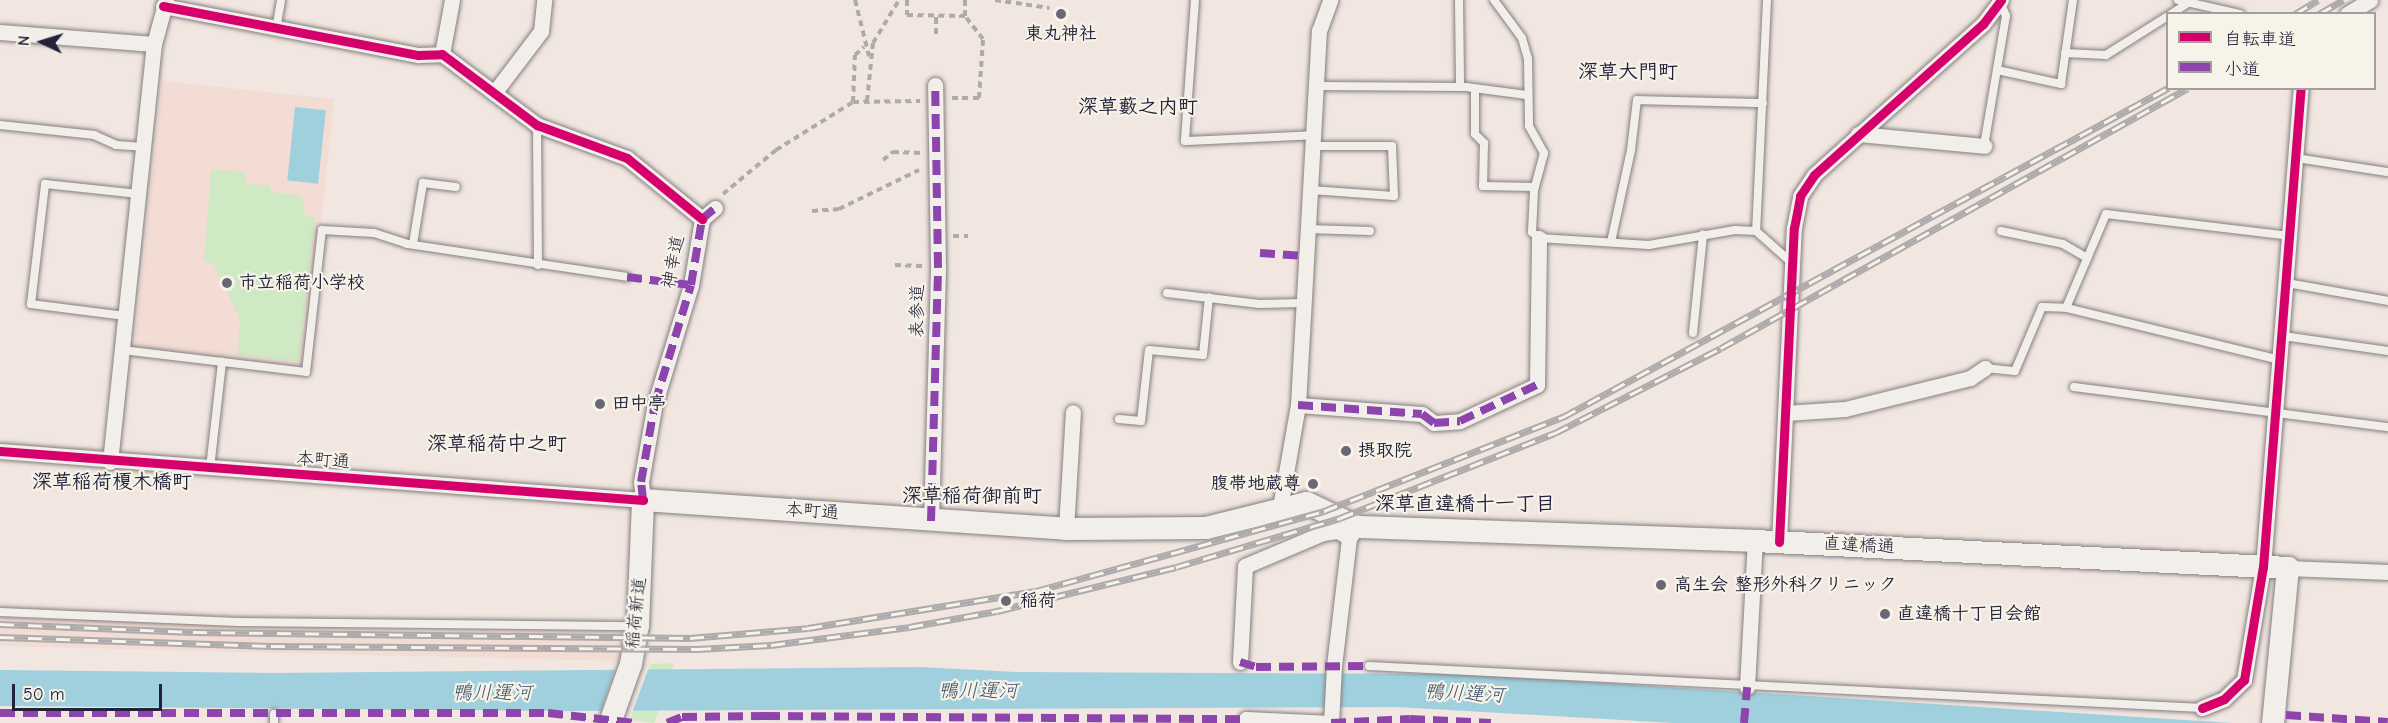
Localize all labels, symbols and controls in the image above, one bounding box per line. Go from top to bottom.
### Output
marker: 東丸神社 [1054,7,1068,21]
north arrow [12,12,72,72]
legend [2166,12,2376,90]
place label: 東丸神社 [1025,23,1097,45]
text: 自転車道 [2224,29,2296,50]
text: N [15,35,33,47]
district label: 深草大門町 [1578,59,1678,83]
text: 小道 [2224,59,2260,80]
district label: 深草藪之内町 [1078,94,1198,118]
street label: 神幸道 [658,233,690,291]
place label: 市立稲荷小学校 [239,272,365,294]
marker: 市立稲荷小学校 [220,276,234,290]
street label: 表参道 [907,284,929,338]
place label: 田中亭 [612,393,666,415]
marker: 田中亭 [593,397,607,411]
district label: 深草稲荷中之町 [427,431,567,455]
place label: 摂取院 [1358,440,1412,462]
marker: 摂取院 [1339,444,1353,458]
street label: 本町通 [295,448,351,474]
district label: 深草稲荷榎木橋町 [32,469,192,493]
place label: 腹帯地蔵尊 [1211,473,1301,495]
marker: 腹帯地蔵尊 [1306,477,1320,491]
district label: 深草稲荷御前町 [902,483,1042,507]
district label: 深草直違橋十一丁目 [1375,491,1555,515]
street label: 本町通 [784,499,840,525]
street label: 直違橋通 [1822,533,1896,559]
place label: 高生会 整形外科クリニック [1674,574,1896,596]
street label: 稲荷新道 [622,576,652,650]
marker: 高生会 整形外科クリニック [1652,576,1670,594]
place label: 稲荷 [1020,590,1056,612]
marker: 稲荷 [997,592,1015,610]
place label: 直違橋十丁目会館 [1897,603,2041,625]
marker: 直違橋十丁目会館 [1878,607,1892,621]
scale bar [15,672,165,710]
water label: 鴨川運河 [938,678,1018,702]
water label: 鴨川運河 [1423,679,1505,707]
water label: 鴨川運河 [452,680,532,704]
text: 50 m [23,684,65,705]

